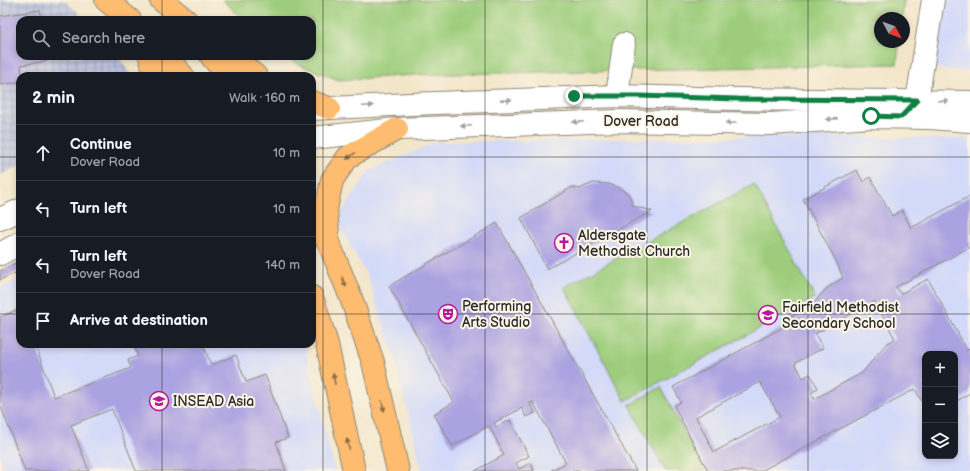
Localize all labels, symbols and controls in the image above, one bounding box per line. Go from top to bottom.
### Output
north arrow [874,12,910,48]
search box [16,16,316,60]
icon: search [30,27,52,49]
text: Search here [62,29,145,48]
route end [565,87,583,105]
text: 2 min [32,88,75,108]
text: Walk · 160 m [229,90,300,106]
one-way arrow [500,96,512,103]
one-way arrow [937,98,950,104]
one-way arrow [362,102,374,109]
route start [862,107,880,125]
street label: Dover Road [603,113,679,130]
one-way arrow [826,116,838,123]
one-way arrow [571,119,584,125]
one-way arrow [725,119,737,126]
one-way arrow [460,123,472,130]
text: Continue [70,135,132,154]
icon: ahead [32,142,54,164]
text: 10 m [273,145,300,161]
one-way arrow [346,152,357,160]
text: Dover Road [70,154,140,170]
icon: left [32,198,54,220]
text: Turn left [70,199,127,218]
text: 10 m [273,201,300,217]
place label: Aldersgate Methodist Church [578,227,690,260]
church icon: Aldersgate Methodist Church [553,232,575,254]
text: Turn left [70,247,127,266]
icon: left [32,254,54,276]
text: 140 m [265,257,300,273]
text: Dover Road [70,266,140,282]
one-way arrow [342,276,348,288]
place label: Performing Arts Studio [462,298,531,331]
place label: Fairfield Methodist Secondary School [782,299,900,332]
theatre icon: Performing Arts Studio [437,303,459,325]
school or university icon: Fairfield Methodist Secondary School [757,304,779,326]
icon: arrive [32,310,54,332]
text: Arrive at destination [70,311,208,330]
map controls [922,351,958,459]
button: + [922,351,958,387]
one-way arrow [331,372,337,385]
button: − [922,387,958,423]
school or university icon: INSEAD Asia [148,390,170,412]
place label: INSEAD Asia [173,393,254,410]
one-way arrow [380,399,386,412]
button: layers [922,423,958,459]
one-way arrow [344,438,350,450]

